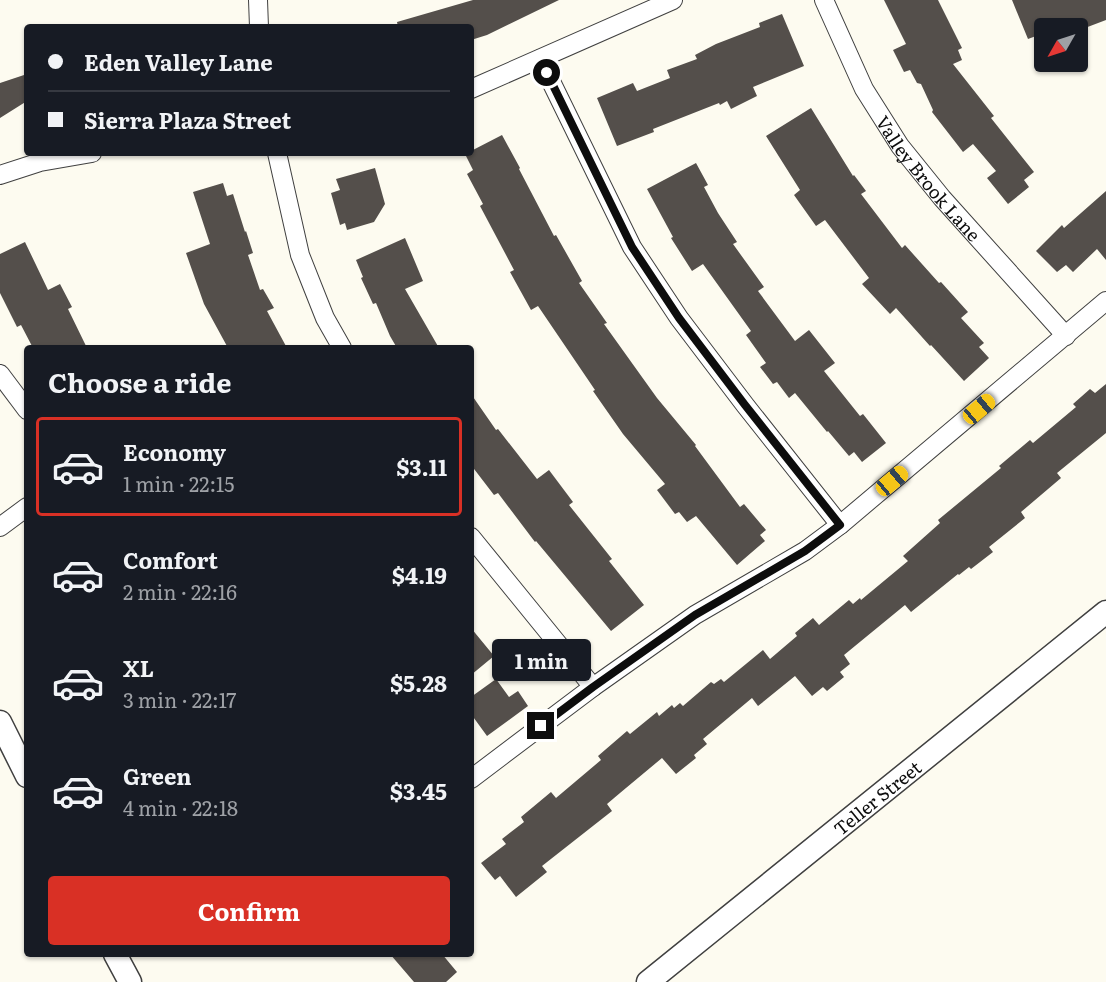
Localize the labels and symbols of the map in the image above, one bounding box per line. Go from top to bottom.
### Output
north arrow [1034,18,1088,72]
route start [533,59,560,86]
street label: Valley Brook Lane [870,110,988,247]
car [959,391,999,427]
car [872,463,912,499]
callout: 1 min [492,639,590,681]
route end [527,712,554,739]
street label: Teller Street [827,753,927,841]

